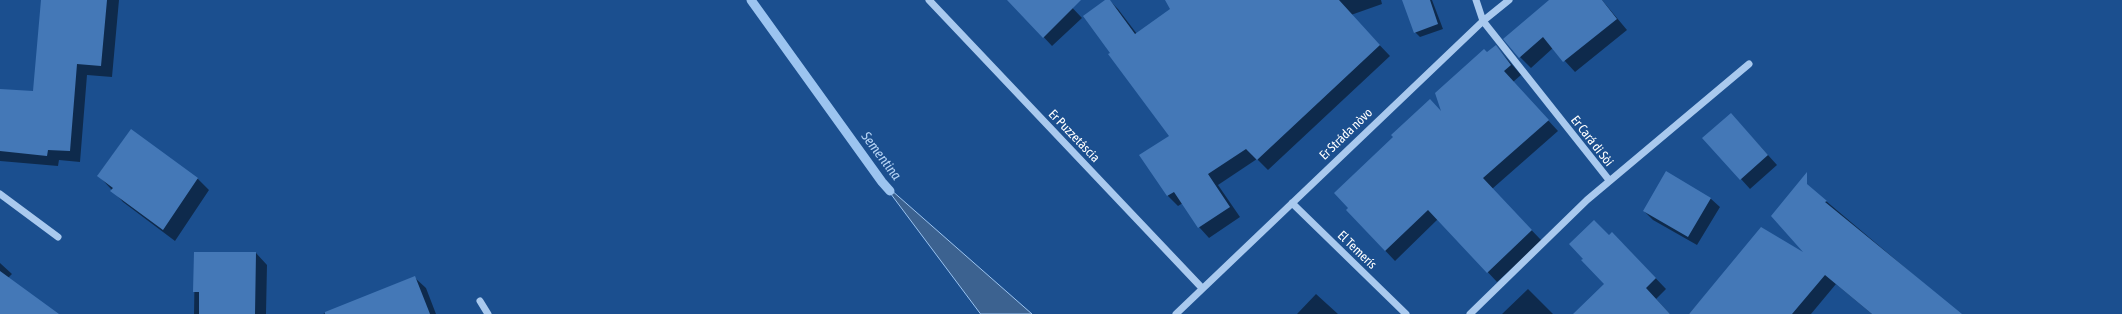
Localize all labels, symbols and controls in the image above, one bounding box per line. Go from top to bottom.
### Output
street label: Er Stráda nòvo [1316,105,1376,163]
street label: Er Puzzetáscia [1045,106,1103,166]
street label: Er Cará di Sòi [1567,113,1617,169]
water label: Sementina [857,129,905,183]
street label: El Temerís [1334,228,1380,272]

